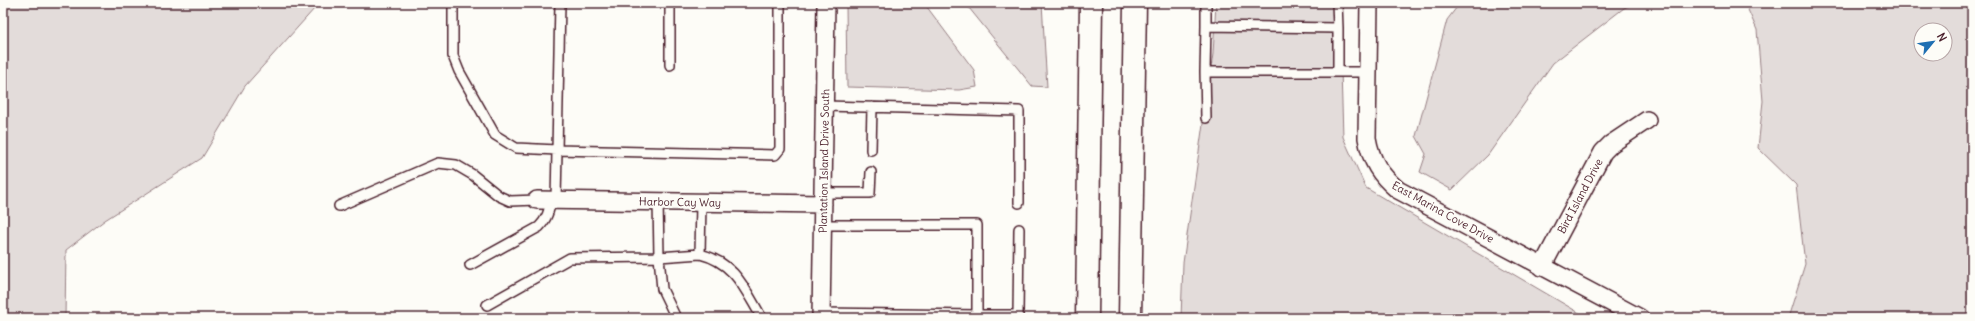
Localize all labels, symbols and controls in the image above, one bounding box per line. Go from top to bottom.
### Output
north arrow [1913,22,1953,62]
text: N [1934,30,1950,44]
street label: Plantation Island Drive South [816,89,832,233]
street label: Bird Island Drive [1554,156,1606,236]
street label: East Marina Cove Drive [1390,178,1497,246]
street label: Harbor Cay Way [639,194,721,210]

